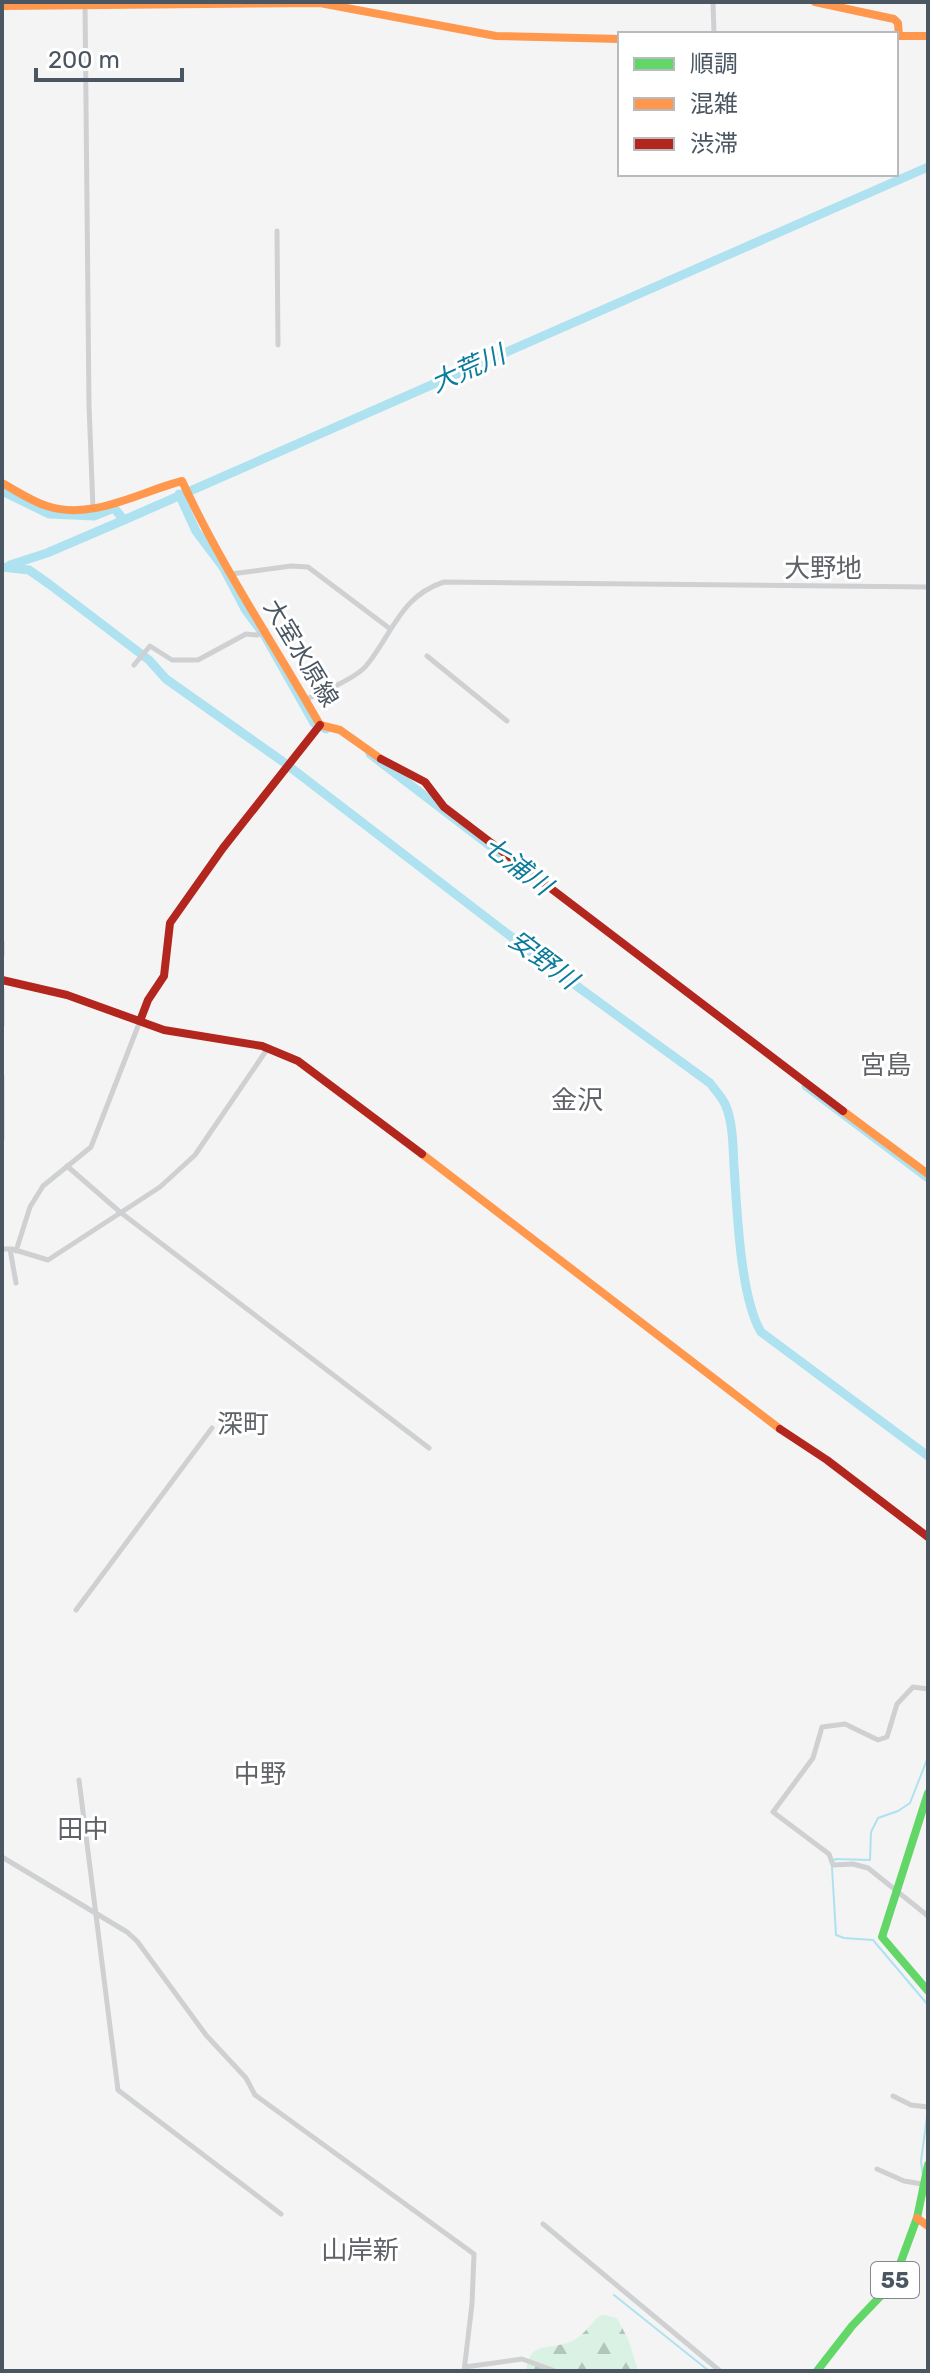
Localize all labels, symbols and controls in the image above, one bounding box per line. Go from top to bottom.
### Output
scale bar [36,32,182,82]
legend [618,32,898,176]
text: 200 m [48,46,120,74]
text: 順調 [690,50,738,78]
text: 混雑 [690,90,738,118]
text: 渋滞 [690,130,738,158]
water label: 大荒川 [426,338,513,399]
district label: 大野地 [784,553,862,584]
street label: 大室水原線 [258,594,344,712]
water label: 七浦川 [477,830,560,904]
water label: 安野川 [503,924,586,998]
district label: 宮島 [860,1050,912,1081]
district label: 金沢 [551,1085,603,1116]
district label: 深町 [217,1409,269,1440]
district label: 中野 [234,1759,286,1790]
district label: 田中 [57,1814,109,1845]
district label: 山岸新 [321,2235,399,2266]
road number: 55 [871,2262,919,2298]

